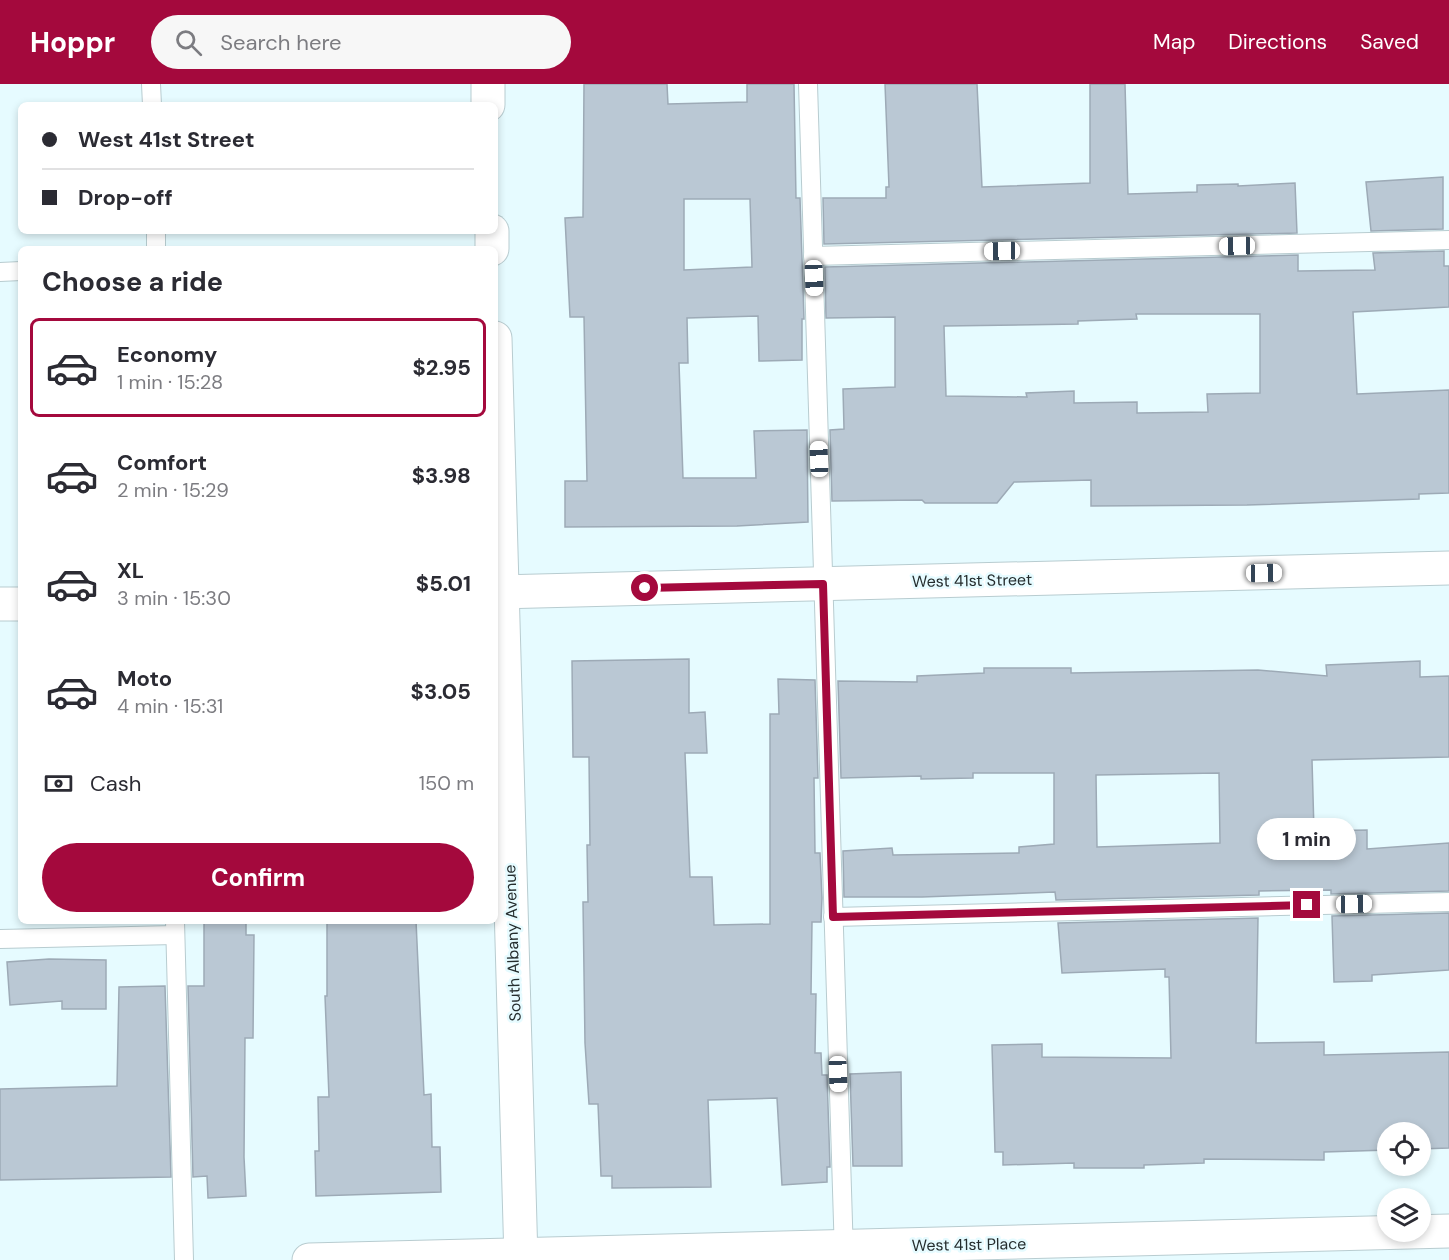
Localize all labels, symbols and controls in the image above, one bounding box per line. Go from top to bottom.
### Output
search box [151,15,571,69]
text: Hoppr [30,24,115,61]
icon: search [172,26,205,59]
text: Search here [220,28,342,57]
text: Map [1153,28,1195,56]
text: Directions [1228,28,1327,56]
text: Saved [1360,28,1419,56]
text: West 41st Street [78,125,254,154]
text: Drop-off [78,183,173,212]
car [1219,237,1255,255]
car [984,242,1020,260]
car [804,260,824,296]
text: Choose a ride [42,264,223,299]
text: Economy [117,340,217,369]
icon: car [45,341,99,395]
text: $2.95 [412,353,471,382]
text: 1 min · 15:28 [117,369,223,395]
car [809,441,829,477]
text: Comfort [117,448,207,477]
icon: car [45,449,99,503]
text: $3.98 [412,461,471,490]
text: 2 min · 15:29 [117,477,229,503]
text: XL [117,556,144,585]
icon: car [45,557,99,611]
car [1246,564,1282,582]
text: $5.01 [416,569,471,598]
street label: West 41st Street [912,569,1032,592]
route start [631,574,658,601]
text: 3 min · 15:30 [117,585,231,611]
text: Moto [117,664,172,693]
icon: car [45,665,99,719]
text: $3.05 [411,677,471,706]
text: 4 min · 15:31 [117,693,223,719]
icon: cash [42,767,75,800]
text: Cash [90,769,141,798]
text: 150 m [419,770,474,796]
callout: 1 min [1258,818,1356,860]
text: 1 min [1282,826,1331,852]
button: Confirm [42,843,474,912]
street label: South Albany Avenue [499,864,526,1022]
route end [1293,891,1320,918]
car [1336,895,1372,913]
car [828,1056,848,1092]
map controls [1377,1122,1431,1242]
button: locate [1377,1122,1431,1176]
button: layers [1377,1188,1431,1242]
street label: West 41st Place [911,1233,1027,1256]

